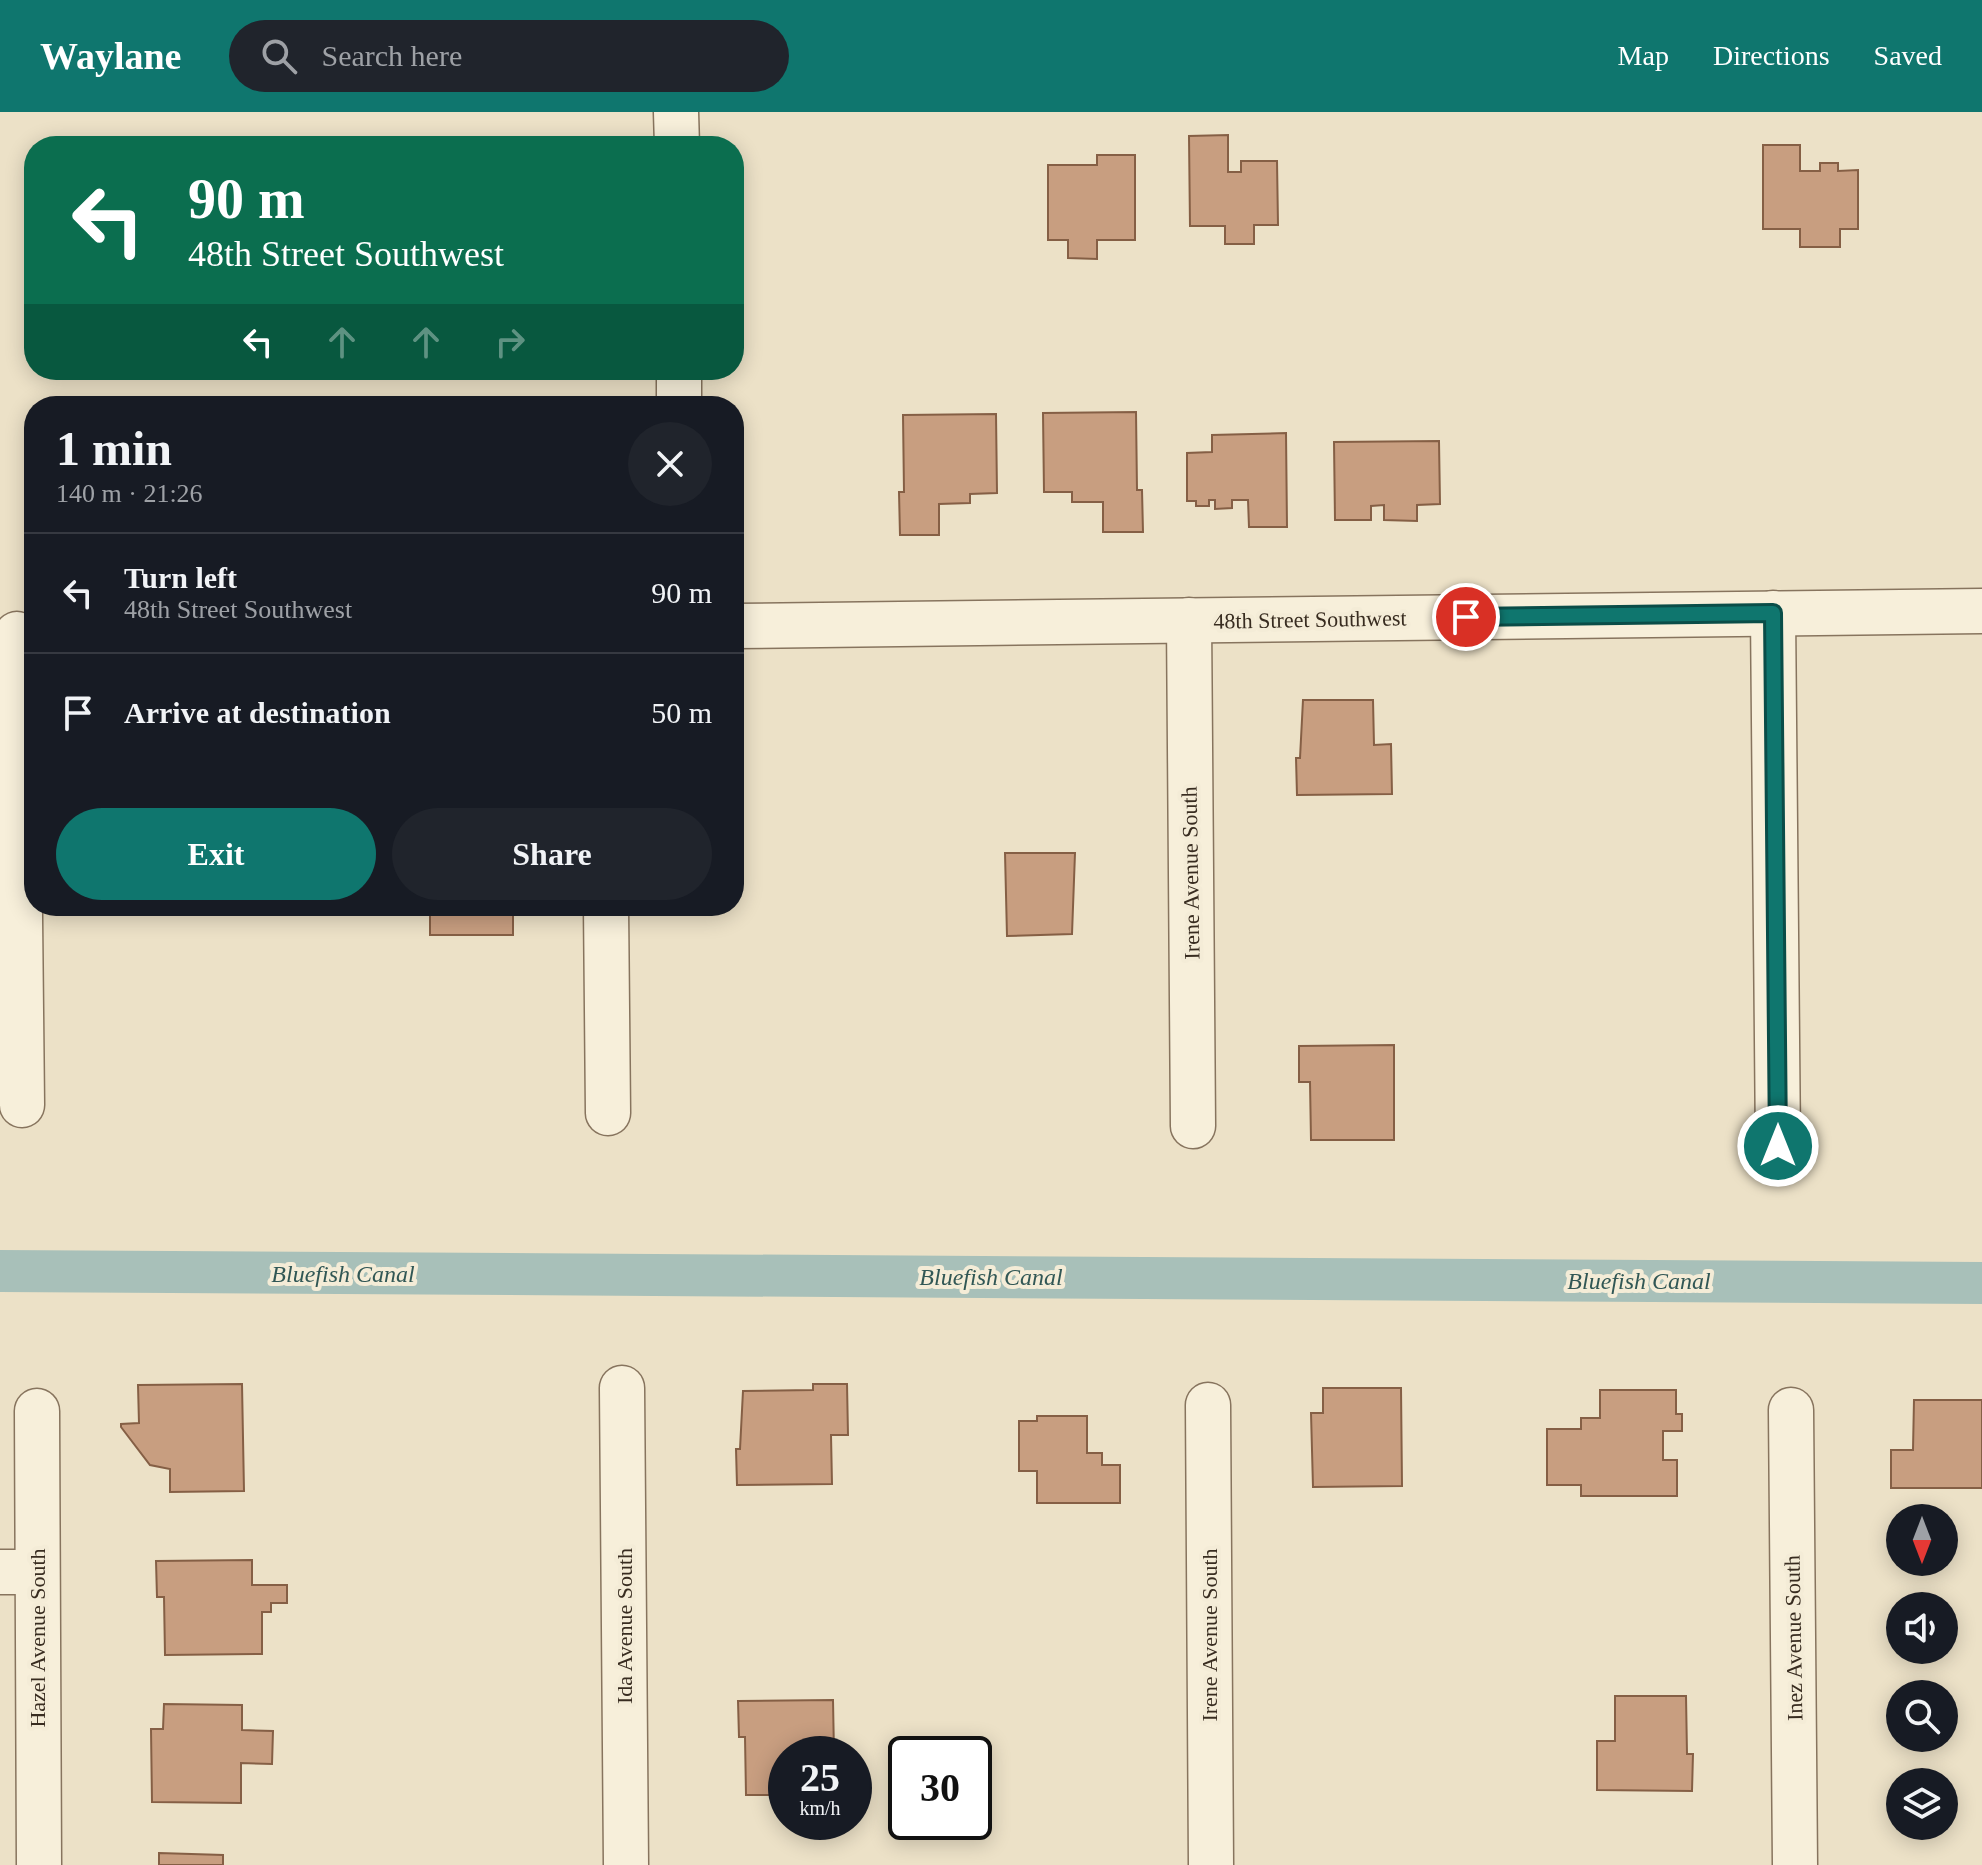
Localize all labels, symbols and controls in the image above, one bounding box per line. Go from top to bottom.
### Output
search box [229,20,789,92]
icon: search [257,34,301,78]
text: Waylane [40,35,181,77]
text: Search here [321,39,462,72]
text: Map [1618,40,1669,71]
text: Directions [1713,40,1830,71]
text: Saved [1874,40,1942,71]
icon: left [56,168,160,272]
text: 90 m [188,168,305,230]
text: 48th Street Southwest [188,234,504,274]
icon: left [236,320,280,364]
icon: ahead [320,320,364,364]
icon: ahead [404,320,448,364]
icon: right [488,320,532,364]
text: 1 min [56,422,172,475]
button: close [628,422,712,506]
text: 140 m · 21:26 [56,479,203,508]
text: Turn left [124,561,237,594]
icon: left [56,571,100,615]
text: 90 m [651,576,712,609]
pin [1432,583,1500,651]
text: 48th Street Southwest [124,595,352,624]
icon: arrive [1444,595,1488,639]
street label: 48th Street Southwest [1213,605,1407,634]
icon: arrive [56,691,100,735]
text: Arrive at destination [124,696,391,729]
text: 50 m [651,696,712,729]
street label: Irene Avenue South [1176,786,1205,960]
button: Exit [56,808,376,900]
button: Share [392,808,712,900]
position arrow [1736,1104,1820,1188]
water label: Bluefish Canal [271,1261,415,1287]
water label: Bluefish Canal [919,1264,1063,1290]
water label: Bluefish Canal [1567,1268,1711,1294]
north arrow [1886,1504,1958,1576]
map controls [1886,1504,1958,1840]
street label: Hazel Avenue South [25,1548,50,1728]
street label: Ida Avenue South [612,1548,637,1704]
street label: Irene Avenue South [1197,1548,1222,1722]
street label: Inez Avenue South [1780,1555,1807,1721]
button: sound [1886,1592,1958,1664]
button: search [1886,1680,1958,1752]
speed limit sign: 30 [888,1736,992,1840]
text: 25 [800,1755,840,1800]
button: layers [1886,1768,1958,1840]
text: km/h [799,1797,841,1819]

